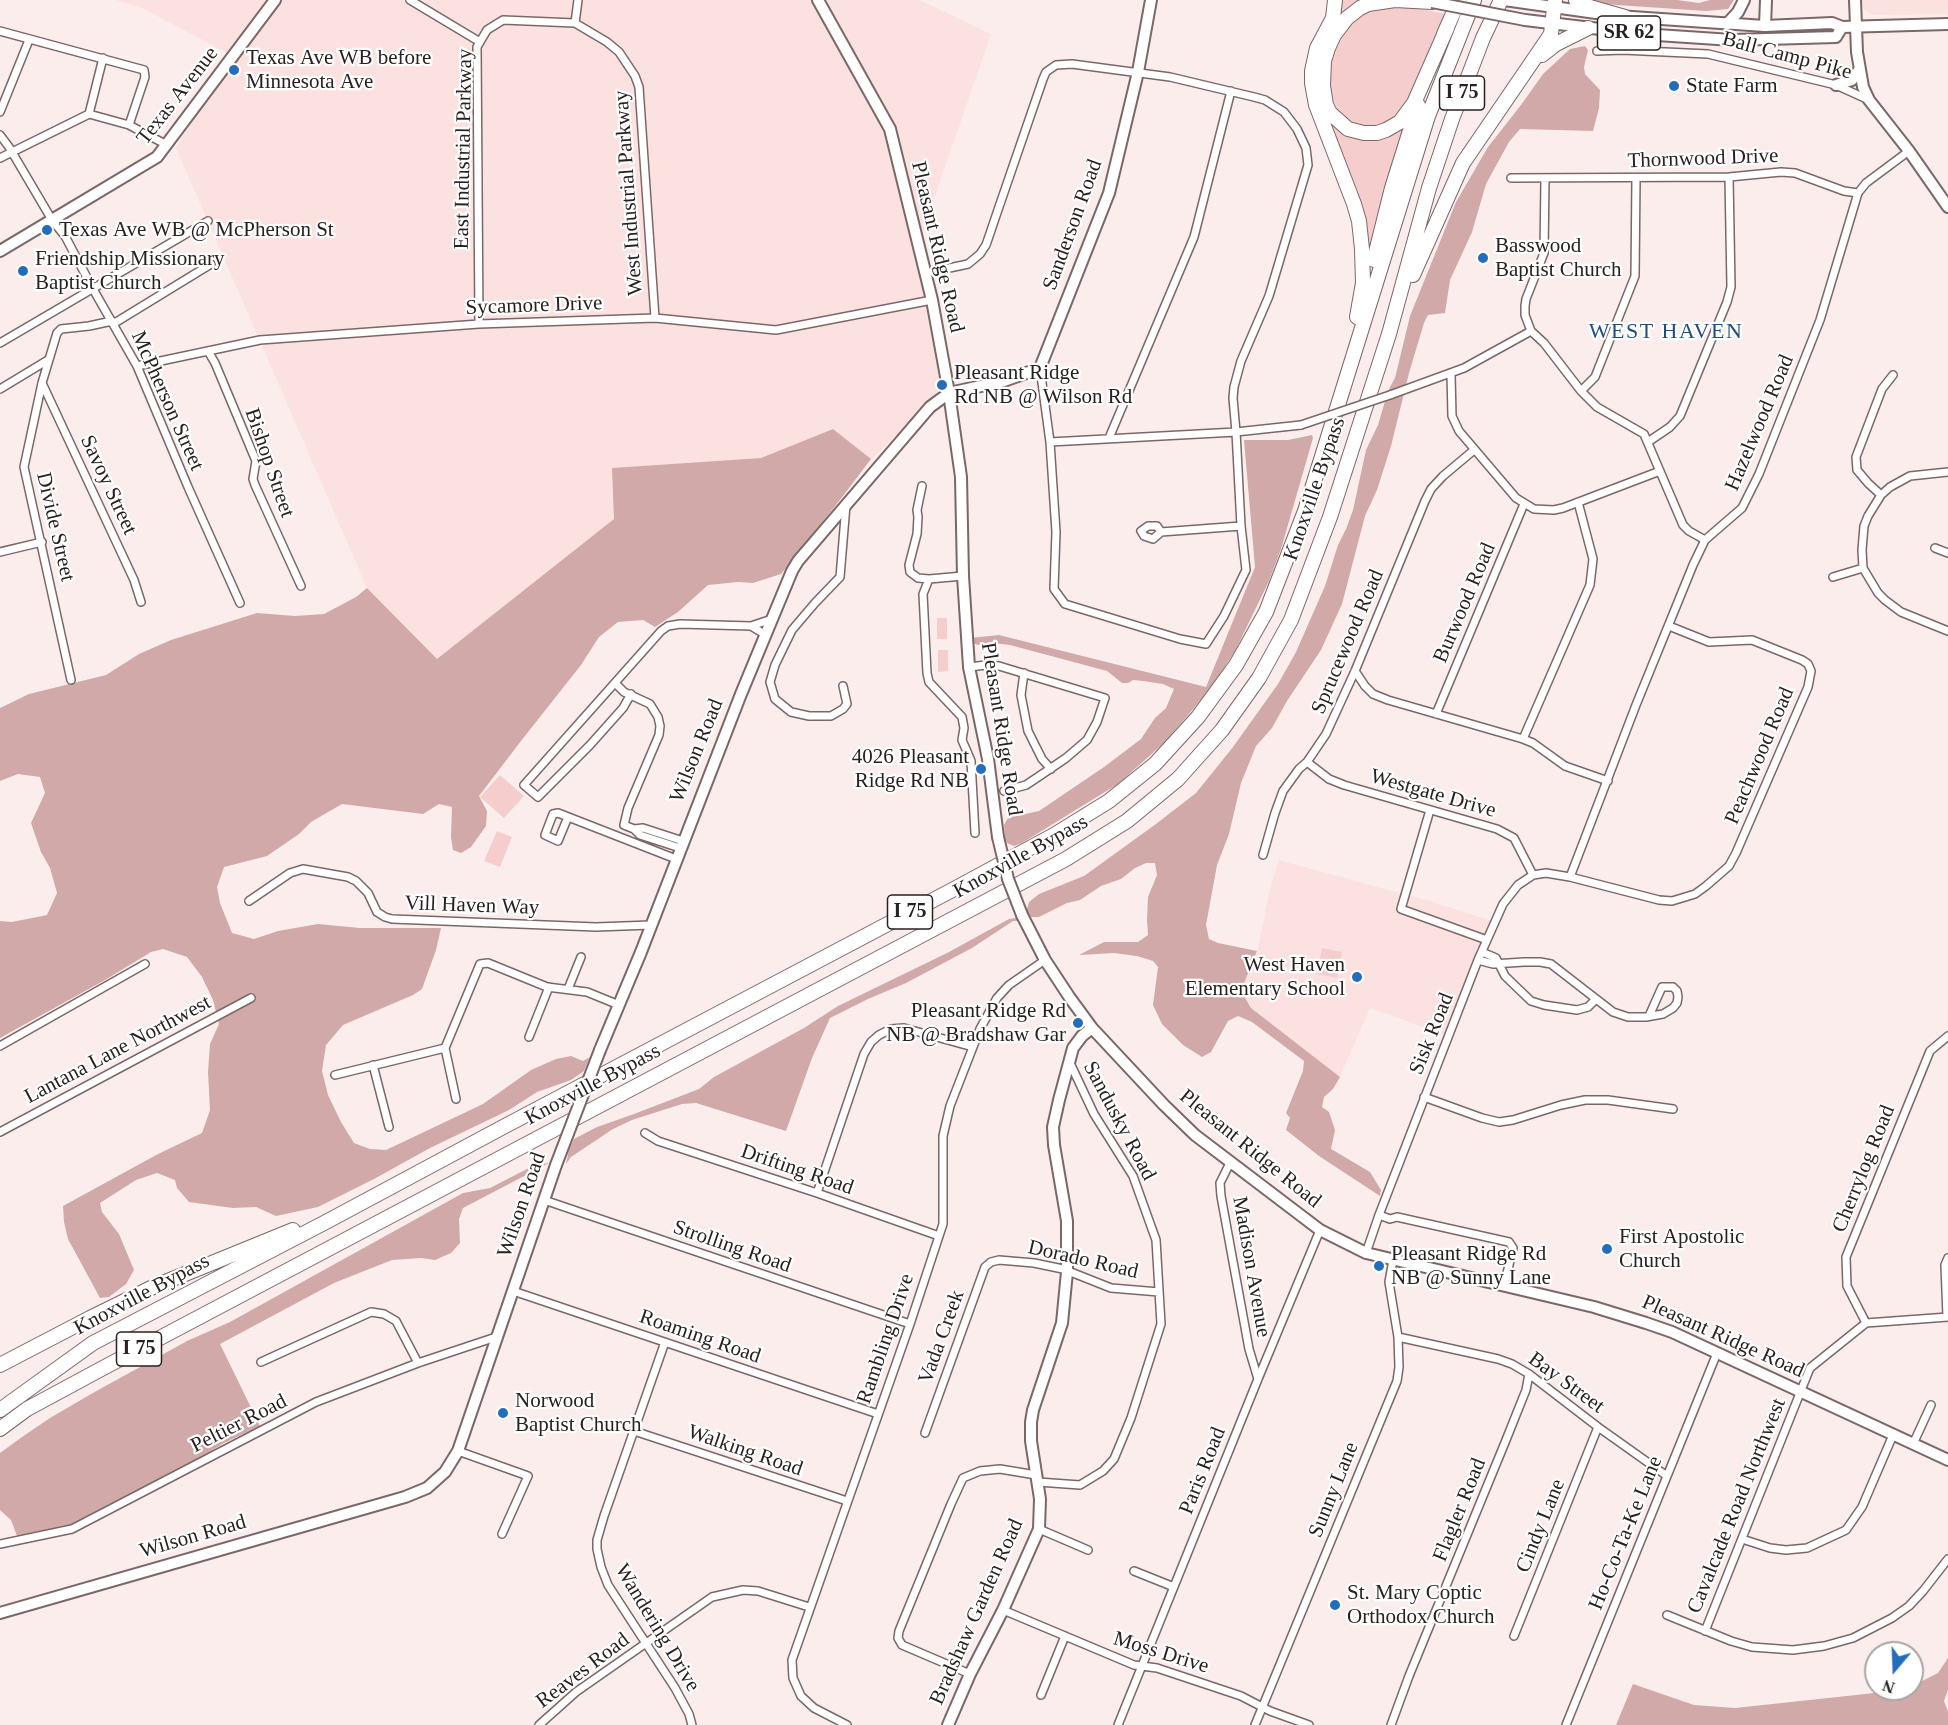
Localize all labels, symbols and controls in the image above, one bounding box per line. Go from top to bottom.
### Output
road number: SR 62 [1598,16,1660,50]
street label: Ball Camp Pike [1720,27,1854,85]
street label: Texas Avenue [132,42,224,150]
place label: Texas Ave WB before Minnesota Ave [246,45,431,95]
street label: East Industrial Parkway [450,48,478,250]
marker: Texas Ave WB before Minnesota Ave [227,63,241,77]
place label: State Farm [1686,73,1778,99]
road number: I 75 [1440,76,1484,110]
marker: State Farm [1667,79,1681,93]
street label: West Industrial Parkway [609,89,649,297]
street label: Thornwood Drive [1627,144,1779,174]
street label: Sanderson Road [1038,156,1108,294]
street label: Pleasant Ridge Road [905,159,969,335]
place label: Texas Ave WB @ McPherson St [59,217,334,243]
marker: Texas Ave WB @ McPherson St [40,223,54,237]
place label: Basswood Baptist Church [1495,233,1622,283]
place label: Friendship Missionary Baptist Church [35,246,225,296]
marker: Basswood Baptist Church [1476,251,1490,265]
marker: Friendship Missionary Baptist Church [16,264,30,278]
street label: Sycamore Drive [465,291,603,321]
district label: WEST HAVEN [1589,319,1743,345]
street label: McPherson Street [125,327,209,475]
street label: Hazelwood Road [1720,351,1800,495]
place label: Pleasant Ridge Rd NB @ Wilson Rd [954,360,1132,410]
marker: Pleasant Ridge Rd NB @ Wilson Rd [935,378,949,392]
street label: Bishop Street [239,405,299,521]
street label: Knoxville Bypass [1279,414,1351,564]
street label: Savoy Street [74,431,142,539]
street label: Divide Street [30,470,80,584]
street label: Burwood Road [1428,539,1502,667]
street label: Sprucewood Road [1306,566,1390,718]
street label: Pleasant Ridge Road [975,641,1027,817]
street label: Peachwood Road [1720,684,1800,828]
street label: Wilson Road [665,696,729,806]
place label: 4026 Pleasant Ridge Rd NB [852,744,969,794]
marker: 4026 Pleasant Ridge Rd NB [974,762,988,776]
street label: Westgate Drive [1367,764,1499,824]
street label: Knoxville Bypass [949,810,1093,904]
street label: Vill Haven Way [404,891,540,921]
road number: I 75 [888,895,932,929]
place label: West Haven Elementary School [1185,952,1345,1002]
marker: West Haven Elementary School [1350,970,1364,984]
street label: Lantana Lane Northwest [20,990,216,1110]
street label: Sisk Road [1404,990,1460,1078]
place label: Pleasant Ridge Rd NB @ Bradshaw Gar [886,998,1066,1048]
marker: Pleasant Ridge Rd NB @ Bradshaw Gar [1071,1016,1085,1030]
street label: Knoxville Bypass [521,1039,665,1131]
street label: Sandusky Road [1077,1057,1161,1185]
street label: Pleasant Ridge Road [1174,1084,1326,1214]
street label: Cherrylog Road [1827,1102,1901,1236]
street label: Drifting Road [737,1139,857,1201]
street label: Wilson Road [492,1149,552,1261]
street label: Madison Avenue [1226,1195,1276,1339]
street label: Strolling Road [670,1215,794,1279]
place label: First Apostolic Church [1619,1224,1744,1274]
street label: Dorado Road [1025,1235,1141,1285]
place label: Pleasant Ridge Rd NB @ Sunny Lane [1391,1241,1551,1291]
marker: First Apostolic Church [1600,1242,1614,1256]
street label: Knoxville Bypass [70,1249,214,1341]
marker: Pleasant Ridge Rd NB @ Sunny Lane [1372,1259,1386,1273]
street label: Rambling Drive [852,1271,920,1407]
street label: Vada Creek [914,1287,970,1387]
street label: Pleasant Ridge Road [1638,1290,1808,1384]
street label: Roaming Road [636,1304,764,1370]
road number: I 75 [116,1332,162,1366]
street label: Bay Street [1523,1347,1609,1419]
place label: Norwood Baptist Church [515,1388,642,1438]
street label: Peltier Road [187,1389,291,1459]
street label: Cavalcade Road Northwest [1682,1395,1792,1617]
marker: Norwood Baptist Church [496,1406,510,1420]
street label: Walking Road [684,1420,806,1482]
street label: Paris Road [1174,1424,1232,1518]
street label: Sunny Lane [1303,1439,1365,1541]
street label: Ho-Co-Ta-Ke Lane [1584,1452,1668,1614]
street label: Flagler Road [1428,1455,1492,1565]
street label: Cindy Lane [1511,1476,1571,1576]
street label: Wilson Road [137,1510,249,1564]
street label: Bradshaw Garden Road [925,1515,1029,1709]
street label: Wandering Drive [609,1560,705,1696]
place label: St. Mary Coptic Orthodox Church [1347,1580,1495,1630]
marker: St. Mary Coptic Orthodox Church [1328,1598,1342,1612]
street label: Moss Drive [1110,1627,1212,1679]
street label: Reaves Road [531,1628,635,1714]
north arrow [1864,1641,1924,1701]
text: N [1880,1677,1897,1697]

